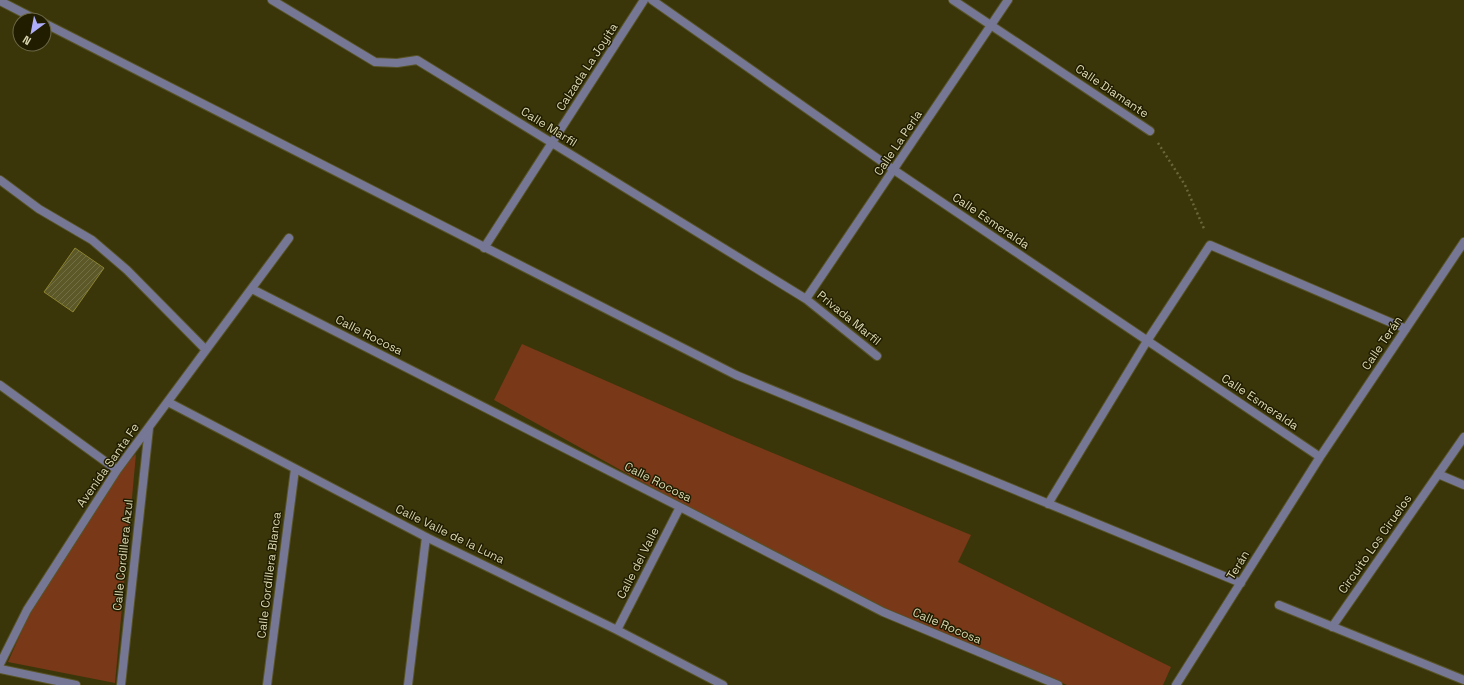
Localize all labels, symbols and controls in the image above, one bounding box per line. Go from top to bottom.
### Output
north arrow [12,12,52,52]
street label: Calzada La Joyita [553,20,621,114]
text: N [20,33,34,48]
street label: Calle Diamante [1072,61,1152,121]
street label: Calle Marfil [518,103,580,151]
street label: Calle La Perla [870,107,926,179]
street label: Calle Esmeralda [949,189,1033,253]
street label: Privada Marfil [814,287,884,349]
street label: Calle Rocosa [333,311,405,359]
street label: Calle Terán [1358,313,1406,373]
street label: Calle Esmeralda [1218,370,1302,434]
street label: Avenida Santa Fe [73,420,143,510]
street label: Calle Rocosa [622,458,694,506]
street label: Circuito Los Ciruelos [1335,491,1415,597]
street label: Calle Cordillera Azul [109,498,137,612]
street label: Calle Valle de la Luna [393,501,507,567]
street label: Calle Cordillera Blanca [253,511,285,639]
street label: Calle del Valle [613,525,663,601]
street label: Terán [1223,547,1253,583]
street label: Calle Rocosa [910,604,984,648]

